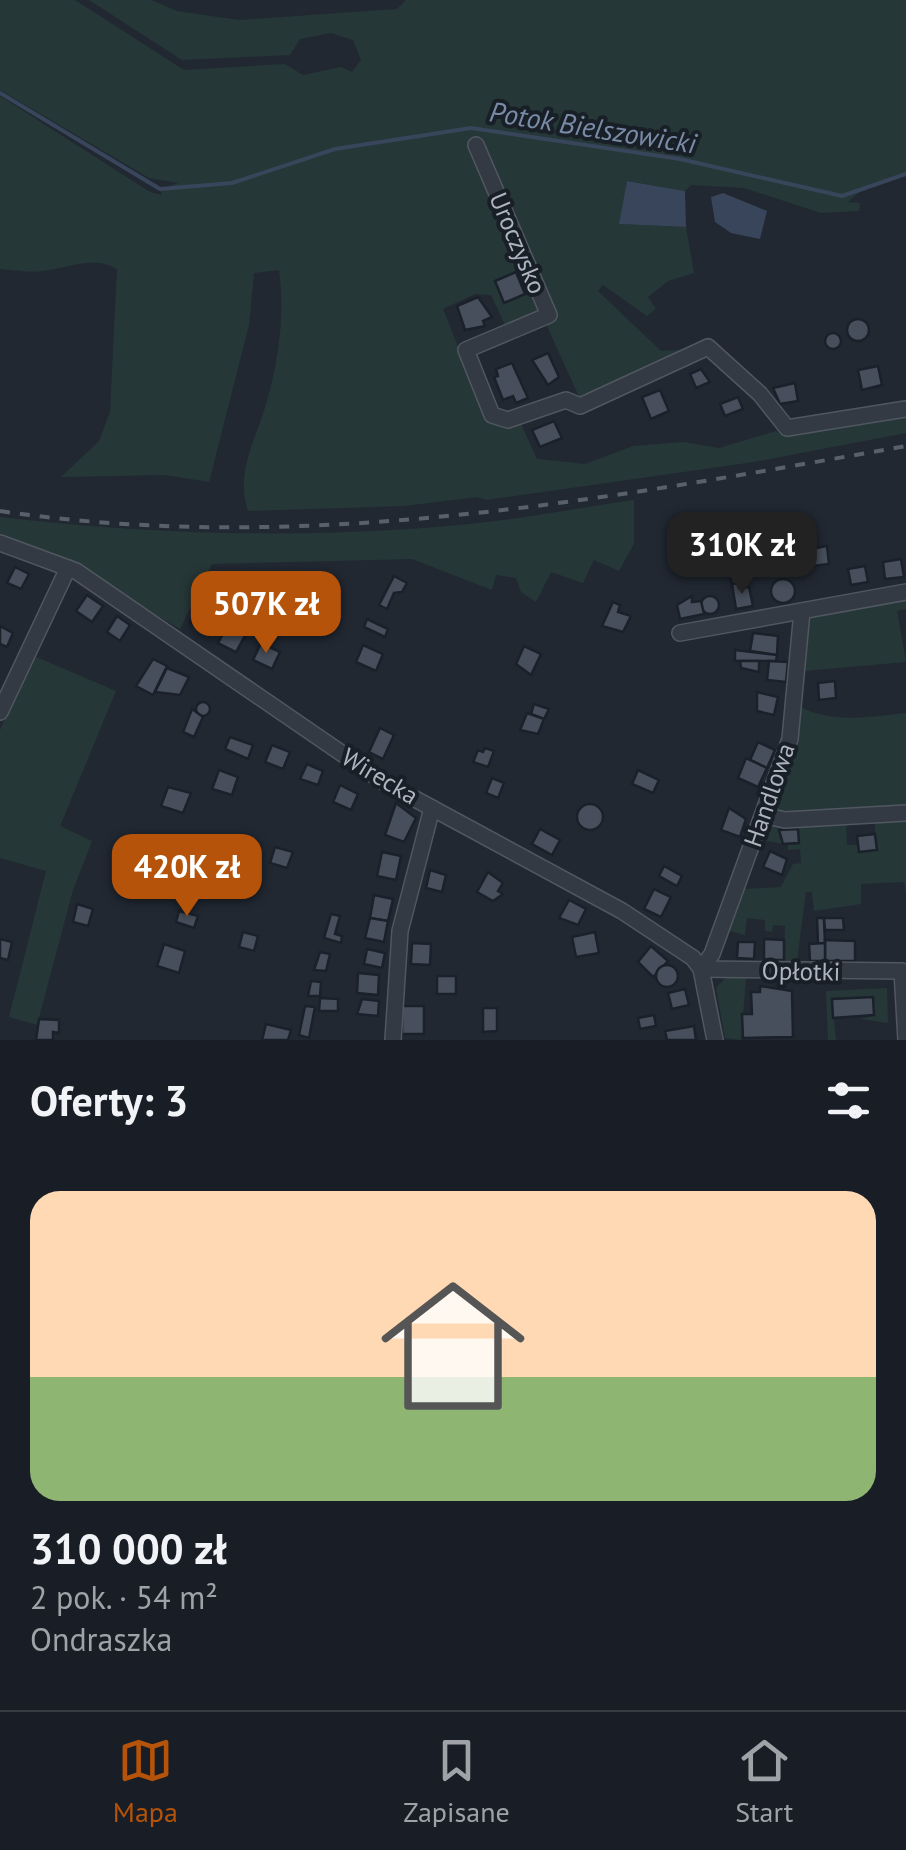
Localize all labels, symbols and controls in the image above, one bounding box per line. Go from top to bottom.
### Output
water label: Potok Bielszowicki [487,92,700,162]
street label: Uroczysko [482,187,554,299]
pin: 310K zł [650,512,834,597]
text: 310K zł [689,523,795,565]
pin: 507K zł [174,571,358,656]
text: 507K zł [213,582,319,624]
street label: Handlowa [736,739,802,851]
street label: Wirecka [336,741,424,811]
pin: 420K zł [95,834,279,919]
text: 420K zł [134,845,240,887]
street label: Opłotki [761,954,841,988]
text: Oferty: 3 [30,1073,188,1128]
icon: filters [821,1073,876,1128]
icon: home [363,1256,543,1436]
text: 310 000 zł [30,1521,227,1576]
text: 2 pok. · 54 m² [30,1576,218,1618]
text: Ondraszka [30,1618,172,1660]
tab: Mapa [113,1733,178,1830]
tab: Zapisane [403,1733,510,1830]
tab: Start [735,1733,793,1830]

